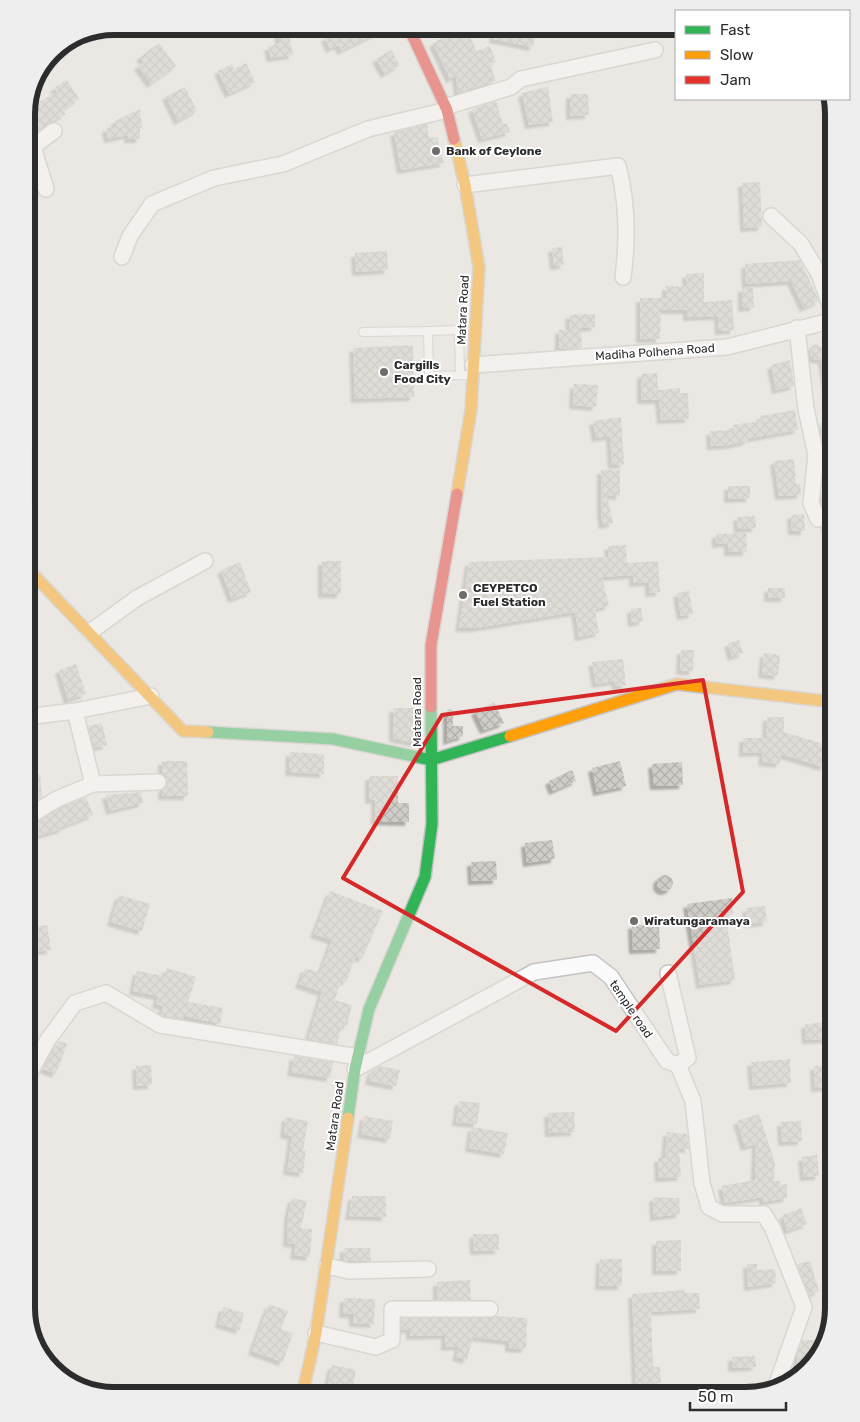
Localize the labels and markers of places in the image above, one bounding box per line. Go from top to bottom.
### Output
place label: Bank of Ceylone [446,144,542,158]
marker: Bank of Ceylone [430,145,442,157]
place label: Cargills Food City [394,358,451,386]
marker: Cargills Food City [378,366,390,378]
place label: CEYPETCO Fuel Station [473,581,546,609]
marker: CEYPETCO Fuel Station [457,589,469,601]
place label: Wiratungaramaya [644,914,750,928]
marker: Wiratungaramaya [628,915,640,927]

